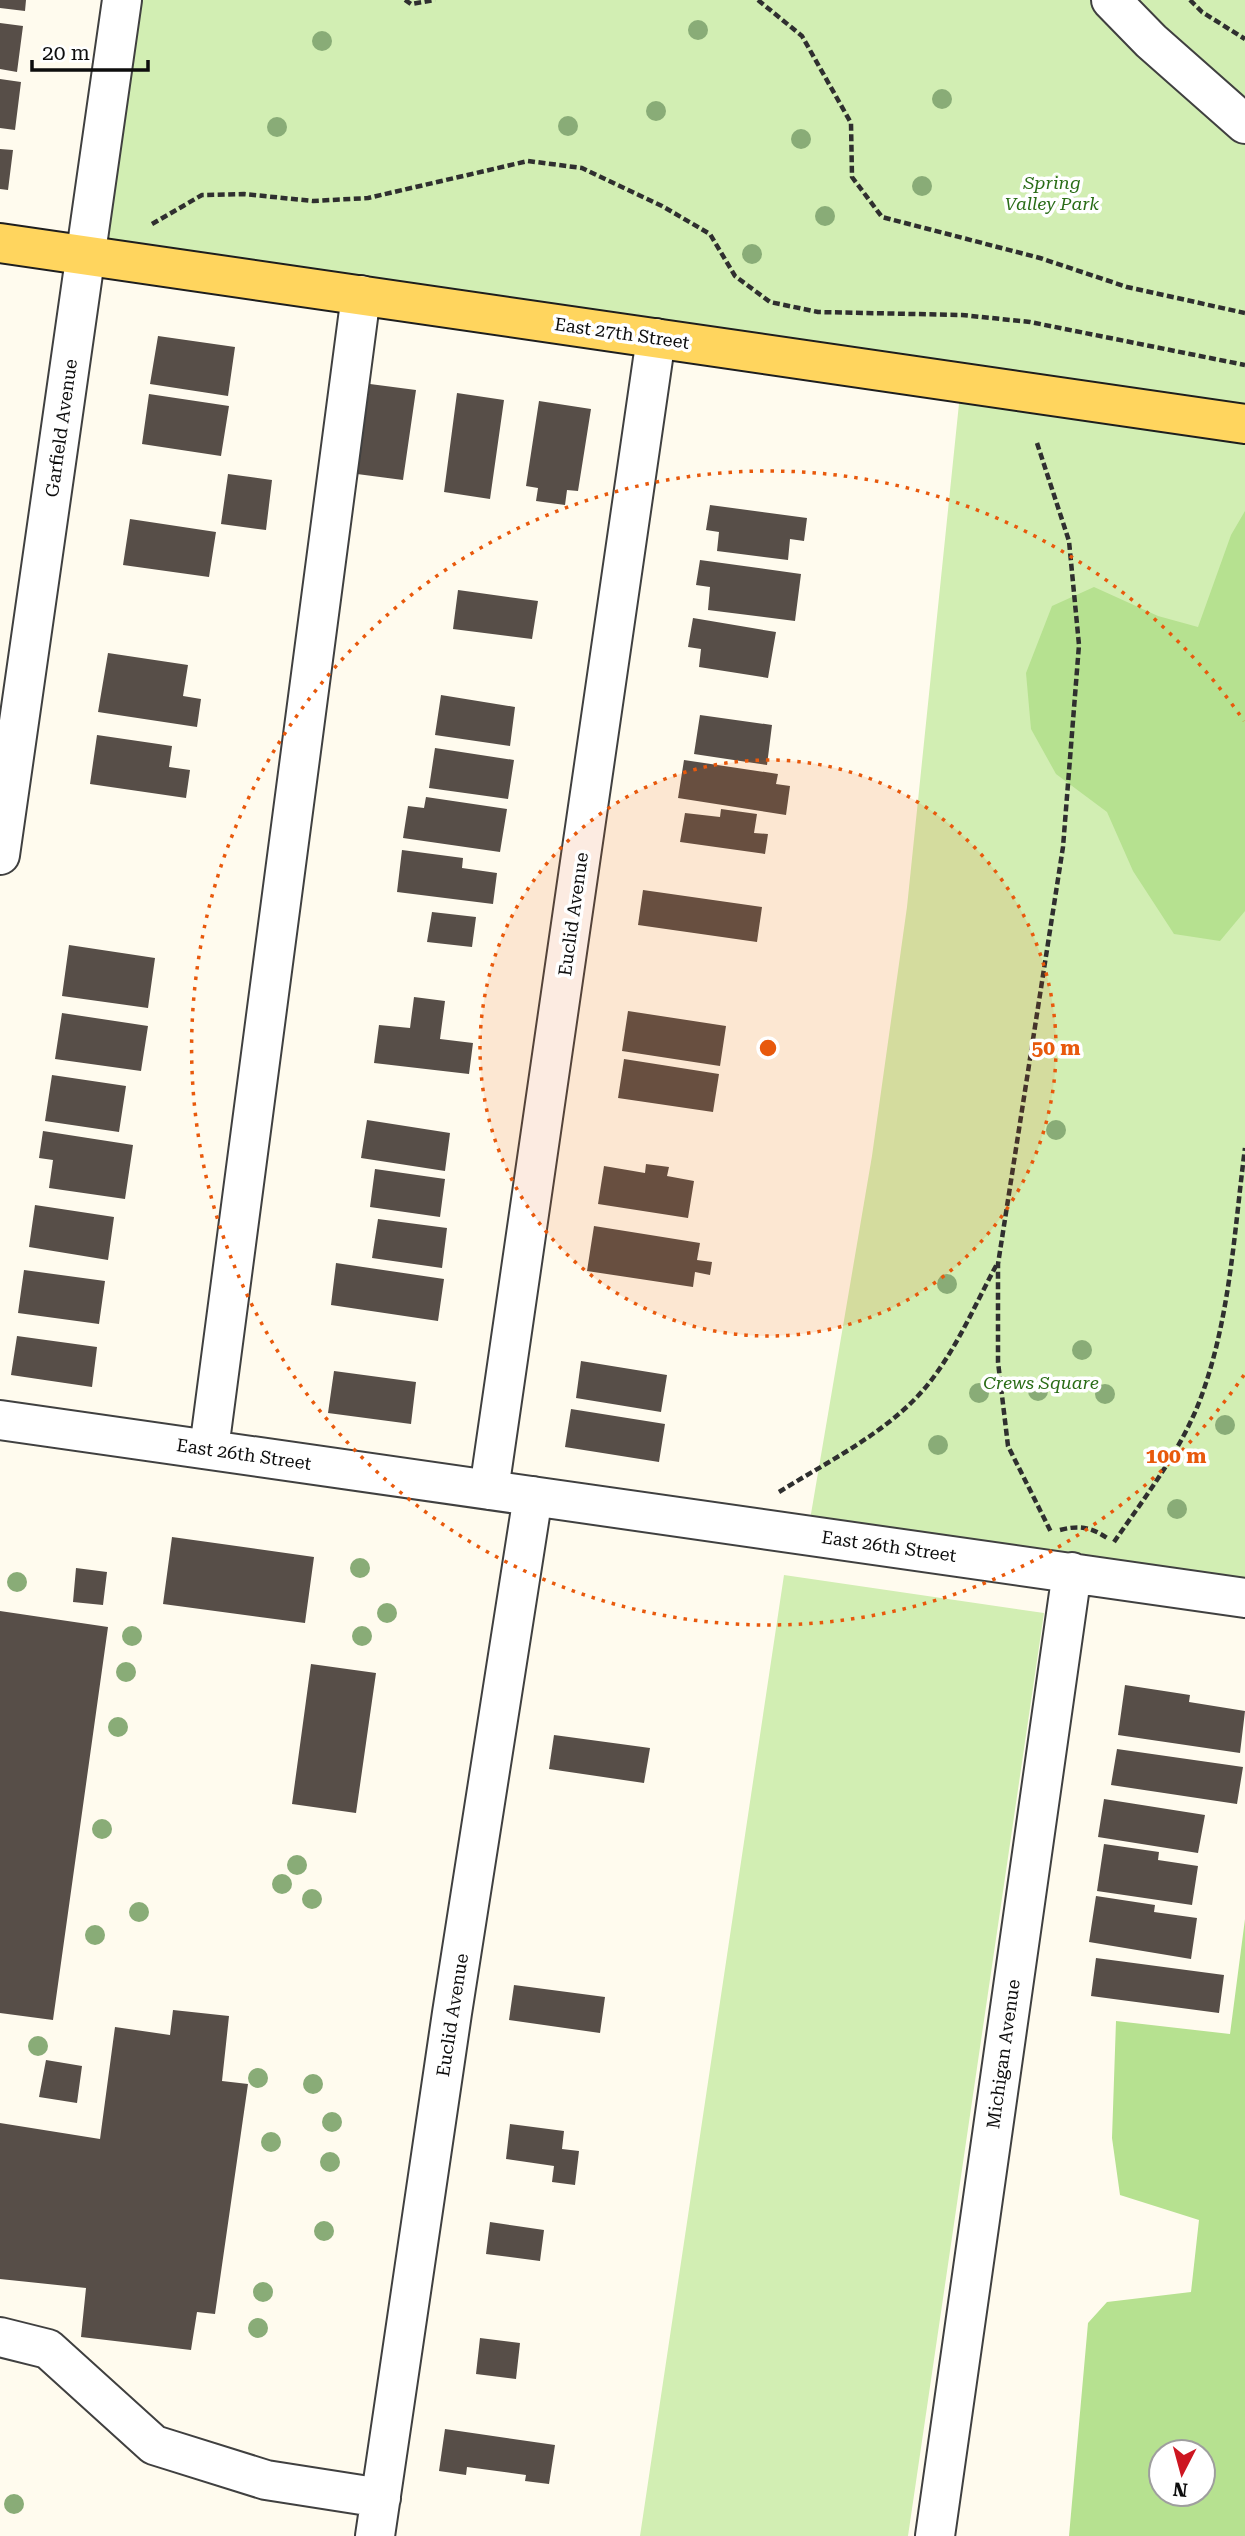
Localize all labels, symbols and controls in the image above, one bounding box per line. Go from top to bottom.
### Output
scale bar [32,28,147,72]
text: 20 m [42,41,90,65]
park label: Spring Valley Park [1005,172,1099,214]
street label: East 27th Street [553,313,691,353]
street label: Garfield Avenue [41,357,81,499]
street label: Euclid Avenue [554,851,592,977]
centre of rings [756,1036,780,1060]
text: 50 m [1031,1036,1081,1060]
park label: Crews Square [983,1372,1099,1393]
street label: East 26th Street [175,1434,313,1474]
text: 100 m [1146,1444,1206,1468]
street label: East 26th Street [820,1526,958,1566]
street label: Euclid Avenue [432,1952,472,2078]
street label: Michigan Avenue [982,1978,1024,2130]
north arrow [1147,2438,1217,2508]
text: N [1171,2477,1189,2502]

